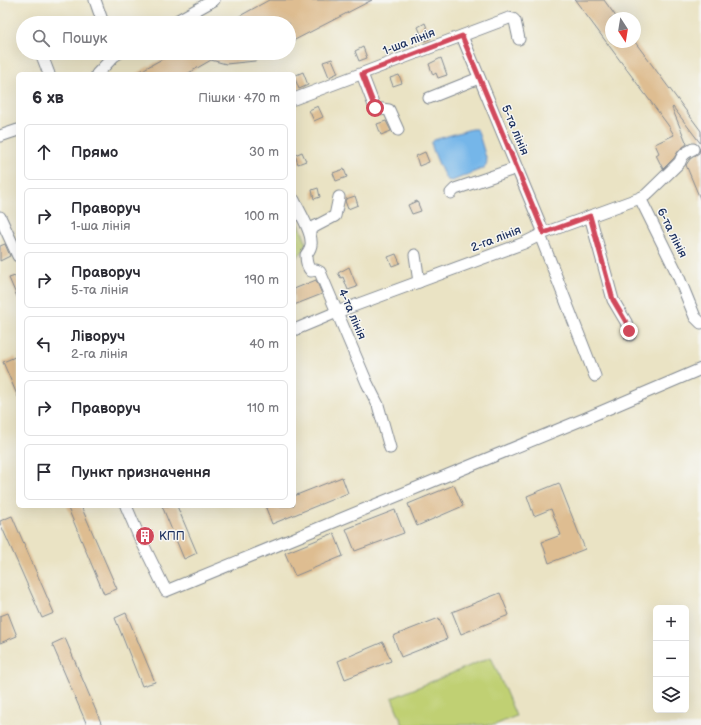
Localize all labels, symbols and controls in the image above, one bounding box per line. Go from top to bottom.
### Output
north arrow [605,12,641,48]
search box [16,16,296,60]
street label: 1-ша лінія [381,25,438,59]
icon: search [30,27,52,49]
text: Пошук [62,29,108,48]
text: 6 хв [32,88,64,108]
text: Пішки · 470 m [198,90,280,106]
route start [366,99,384,117]
street label: 5-та лінія [498,103,532,158]
icon: ahead [33,141,55,163]
text: Прямо [71,143,118,162]
text: 30 m [249,144,279,160]
text: Праворуч [71,199,141,218]
icon: right [33,205,55,227]
street label: 6-та лінія [654,206,691,261]
text: 100 m [244,208,279,224]
text: 1-ша лінія [71,218,130,234]
street label: 2-га лінія [469,222,523,255]
text: Праворуч [71,263,141,282]
icon: right [33,269,55,291]
text: 190 m [245,272,279,288]
text: 5-та лінія [71,282,129,298]
street label: 4-та лінія [335,286,369,342]
route end [620,322,638,340]
text: Ліворуч [71,327,125,346]
icon: left [33,333,55,355]
text: 40 m [249,336,279,352]
text: 2-га лінія [71,346,128,362]
icon: right [33,397,55,419]
text: Праворуч [71,399,141,418]
text: 110 m [247,400,279,416]
icon: arrive [33,461,55,483]
text: Пункт призначення [71,463,211,482]
building icon: КПП [134,525,156,547]
place label: КПП [159,529,185,544]
map controls [653,605,689,713]
button: + [653,605,689,641]
button: − [653,641,689,677]
button: layers [653,677,689,713]

